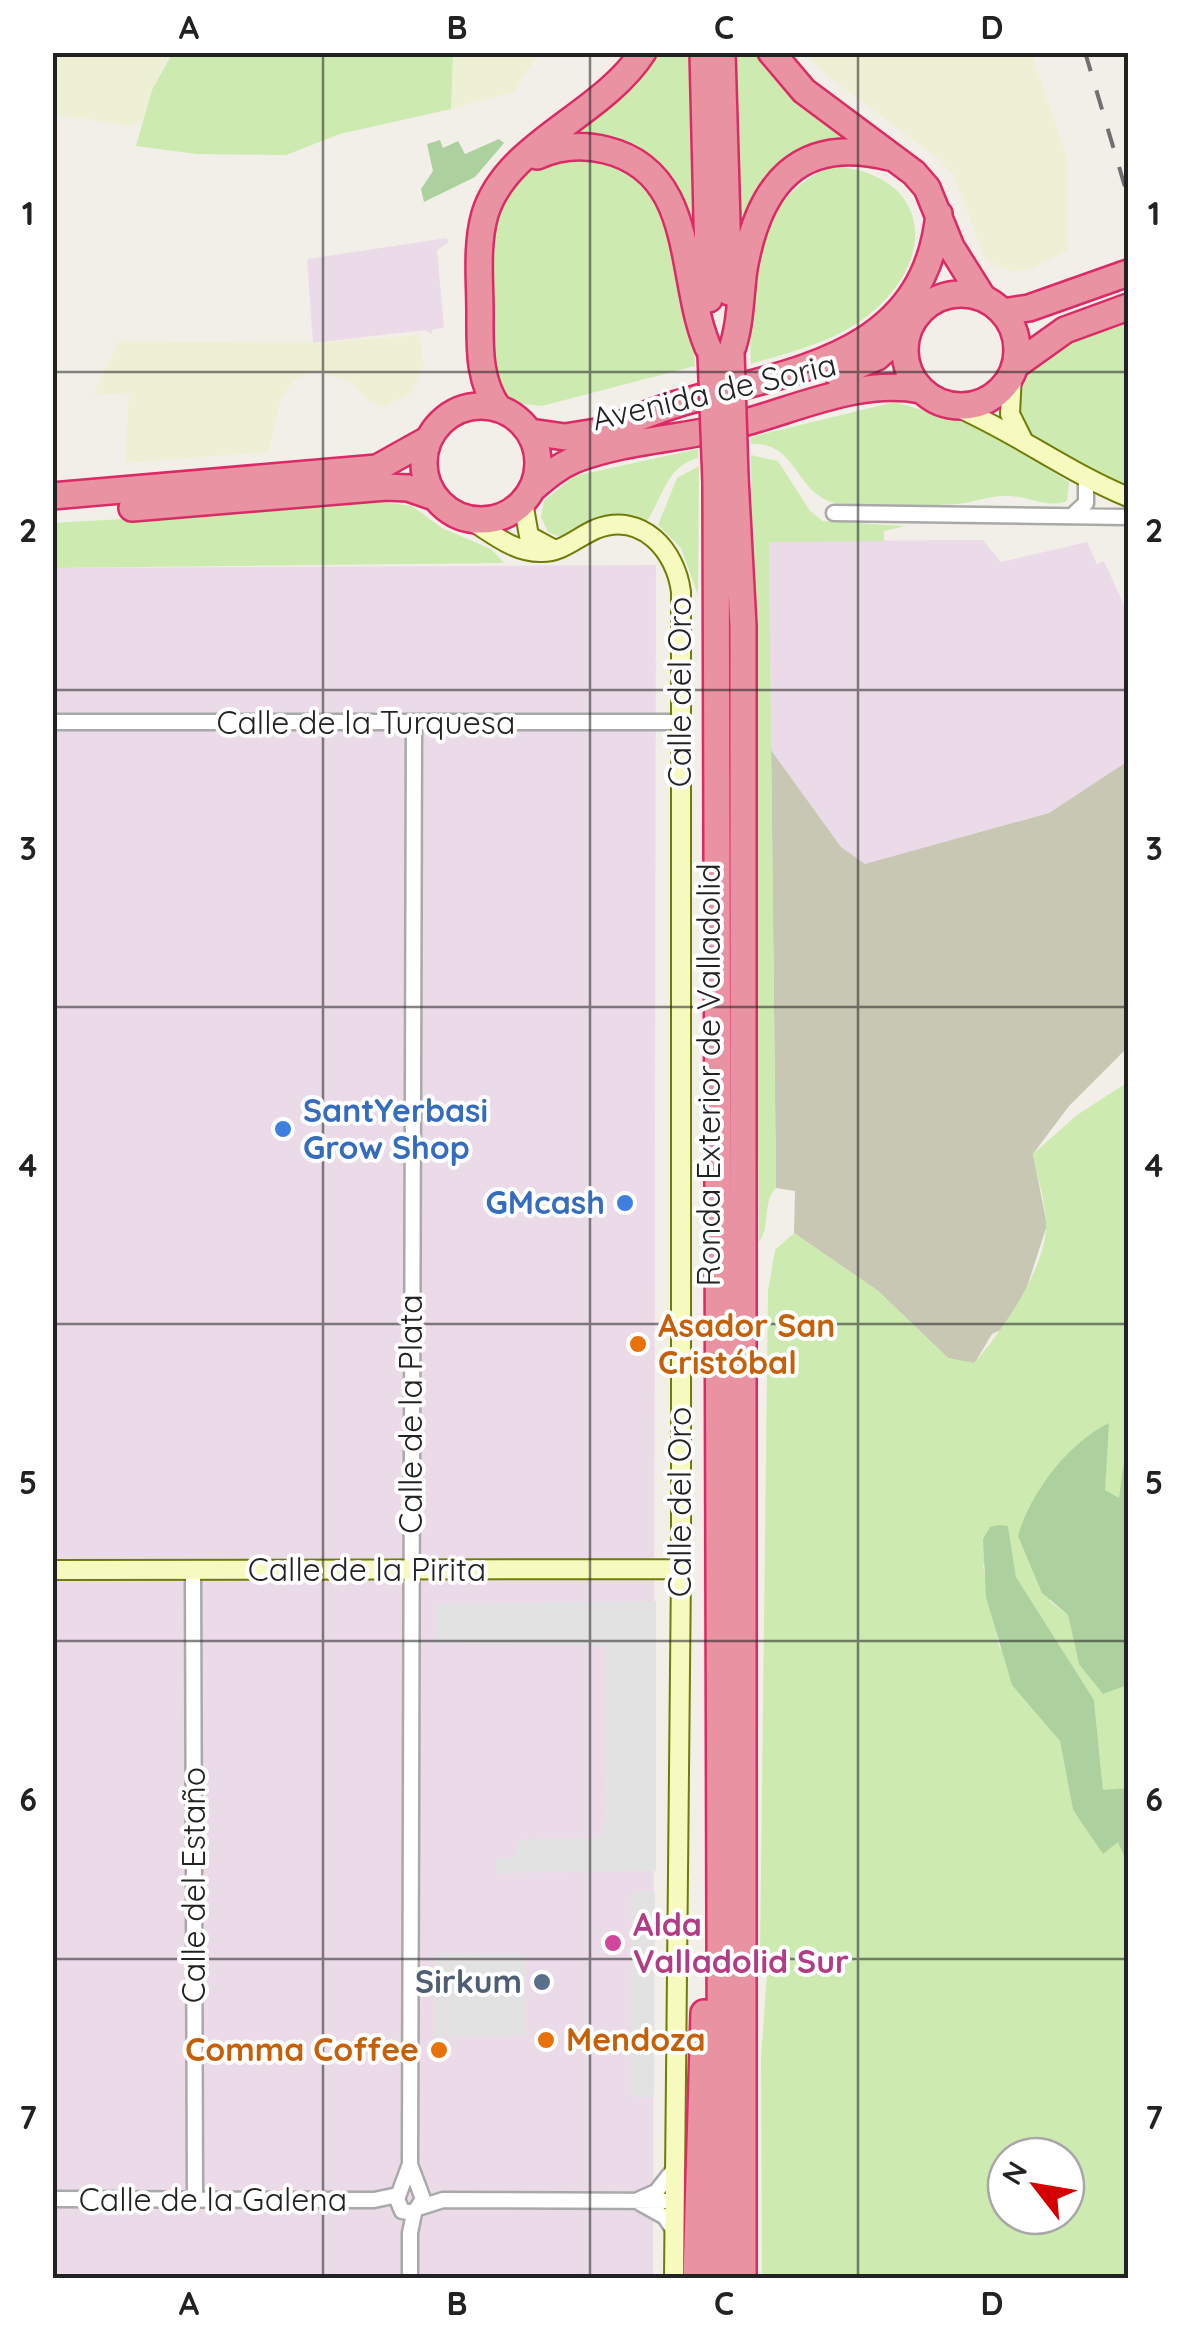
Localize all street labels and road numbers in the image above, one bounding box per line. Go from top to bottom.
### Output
street label: Avenida de Soria [588,343,840,439]
street label: Calle del Oro [659,597,699,787]
street label: Calle de la Turquesa [217,702,515,742]
street label: Ronda Exterior de Valladolid [688,863,728,1287]
street label: Calle de la Plata [390,1294,430,1534]
street label: Calle del Oro [659,1407,699,1597]
street label: Calle de la Pirita [248,1549,486,1589]
street label: Calle del Estaño [173,1767,213,2003]
street label: Calle de la Galena [79,2179,347,2219]

